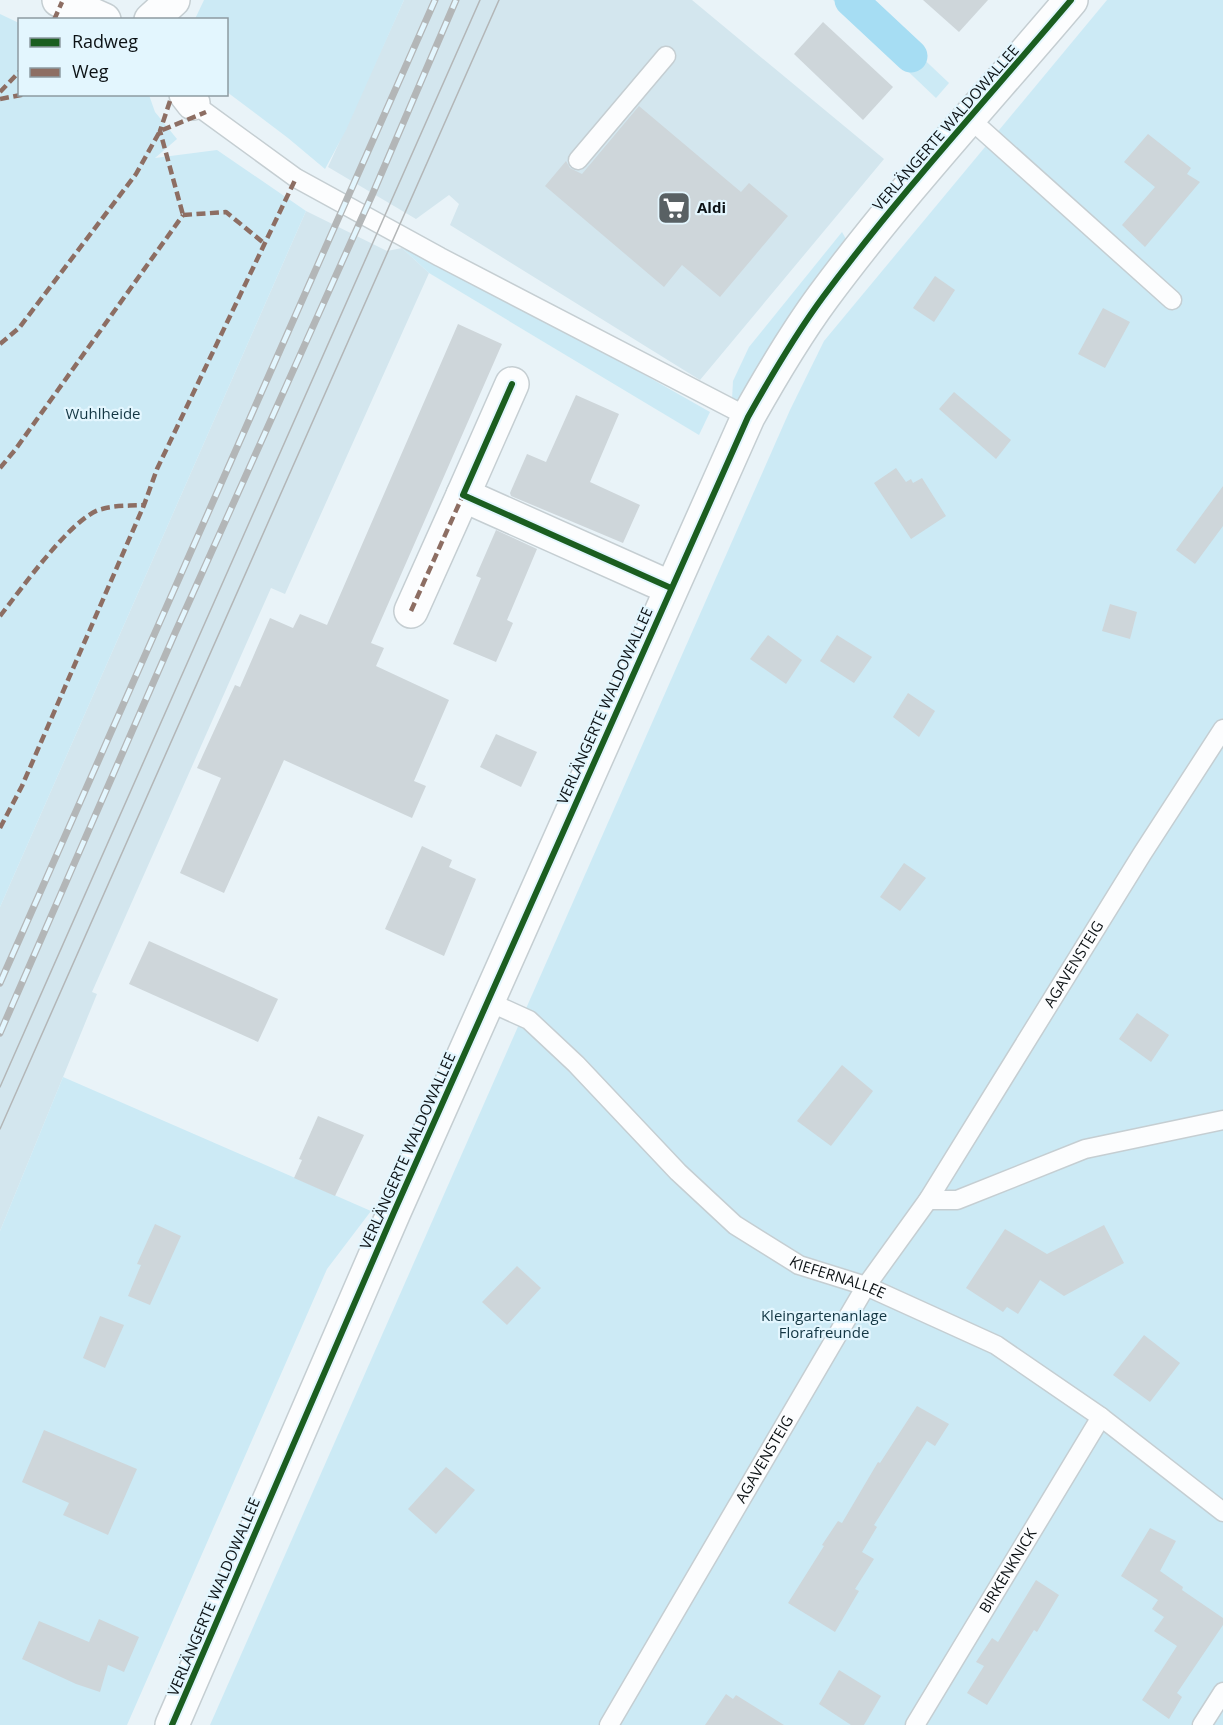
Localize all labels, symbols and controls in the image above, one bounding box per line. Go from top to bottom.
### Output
legend [18,18,228,96]
text: Radweg [72,29,138,53]
street label: VERLÄNGERTE WALDOWALLEE [868,40,1023,214]
text: Weg [72,59,109,83]
supermarket icon: Aldi [656,190,692,226]
place label: Aldi [697,197,726,217]
park label: Wuhlheide [65,403,141,423]
street label: VERLÄNGERTE WALDOWALLEE [552,604,657,807]
street label: AGAVENSTEIG [1039,917,1107,1011]
street label: VERLÄNGERTE WALDOWALLEE [355,1049,460,1252]
street label: KIEFERNALLEE [786,1251,889,1303]
park label: Kleingartenanlage Florafreunde [761,1305,887,1342]
street label: AGAVENSTEIG [730,1411,797,1506]
street label: VERLÄNGERTE WALDOWALLEE [162,1494,264,1699]
street label: BIRKENKNICK [974,1524,1041,1616]

